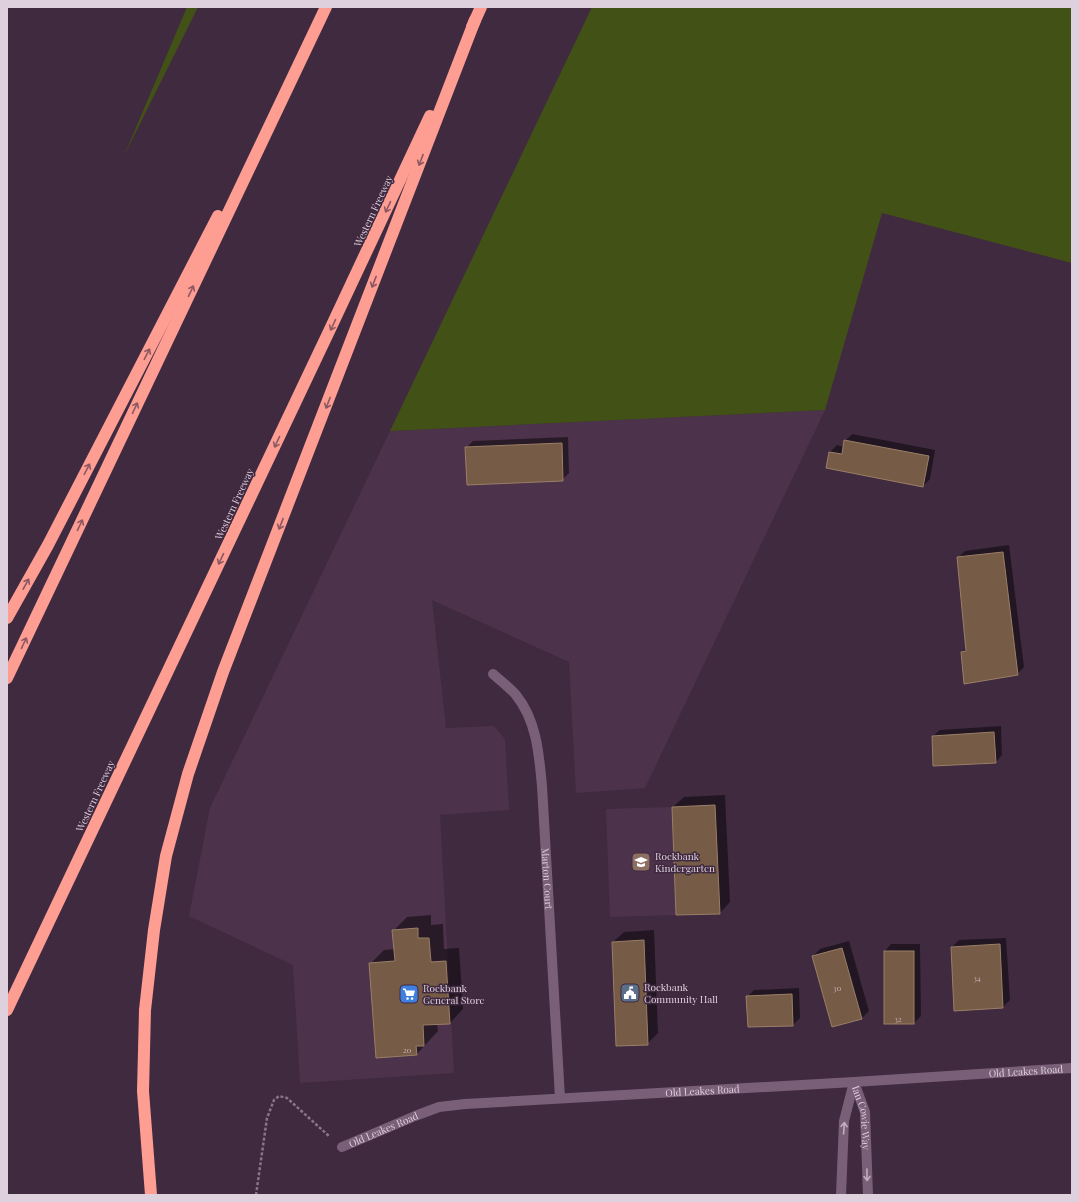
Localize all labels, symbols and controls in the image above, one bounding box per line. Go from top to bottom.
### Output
one-way arrow [417,154,424,166]
street label: Western Freeway [350,173,396,250]
one-way arrow [384,201,391,213]
one-way arrow [370,275,378,287]
one-way arrow [188,285,195,297]
one-way arrow [329,318,336,330]
one-way arrow [144,348,151,360]
one-way arrow [323,397,331,409]
one-way arrow [132,402,139,414]
one-way arrow [273,436,280,448]
one-way arrow [84,464,91,476]
street label: Western Freeway [211,466,257,543]
one-way arrow [277,518,285,530]
one-way arrow [77,520,84,532]
one-way arrow [217,553,224,565]
one-way arrow [23,578,31,590]
one-way arrow [21,637,28,649]
street label: Western Freeway [72,758,118,835]
street label: Marton Court [539,847,556,910]
place label: Rockbank Kindergarten [655,849,715,875]
school or university icon: Rockbank Kindergarten [630,851,652,873]
house number: 34 [973,972,981,983]
place label: Rockbank Community Hall [644,980,718,1006]
place label: Rockbank General Store [423,981,485,1007]
public building icon: Rockbank Community Hall [619,982,641,1004]
house number: 30 [833,982,841,993]
supermarket icon: Rockbank General Store [398,983,420,1005]
house number: 32 [894,1013,902,1024]
house number: 20 [403,1044,412,1055]
street label: Old Leakes Road [988,1062,1064,1080]
street label: Old Leakes Road [665,1081,740,1100]
street label: Ian Cowie Way [849,1084,873,1150]
street label: Old Leakes Road [346,1108,421,1150]
one-way arrow [840,1122,847,1135]
one-way arrow [863,1168,871,1181]

